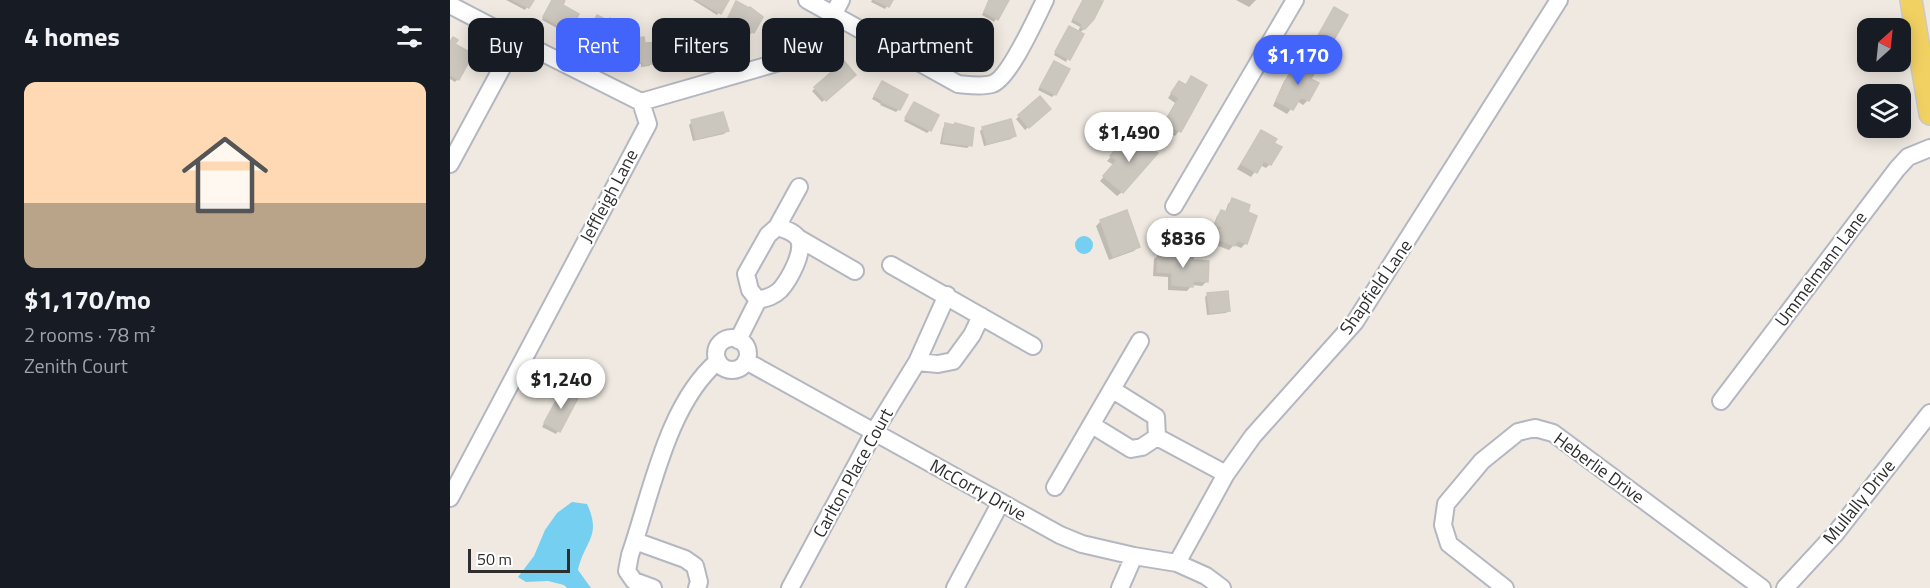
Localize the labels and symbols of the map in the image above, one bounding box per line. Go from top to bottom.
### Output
north arrow [1857,18,1911,72]
pin: $1,170 [1249,35,1347,86]
pin: $1,490 [1080,112,1178,163]
street label: Jeffleigh Lane [573,144,645,247]
street label: Ummelmann Lane [1768,205,1873,332]
pin: $836 [1147,218,1219,269]
street label: Shapfield Lane [1333,234,1418,340]
pin: $1,240 [512,359,610,410]
street label: Carlton Place Court [806,402,900,543]
street label: Heberlie Drive [1548,425,1650,510]
street label: McCorry Drive [925,452,1031,527]
street label: Mullally Drive [1816,453,1901,550]
scale bar [468,546,570,574]

